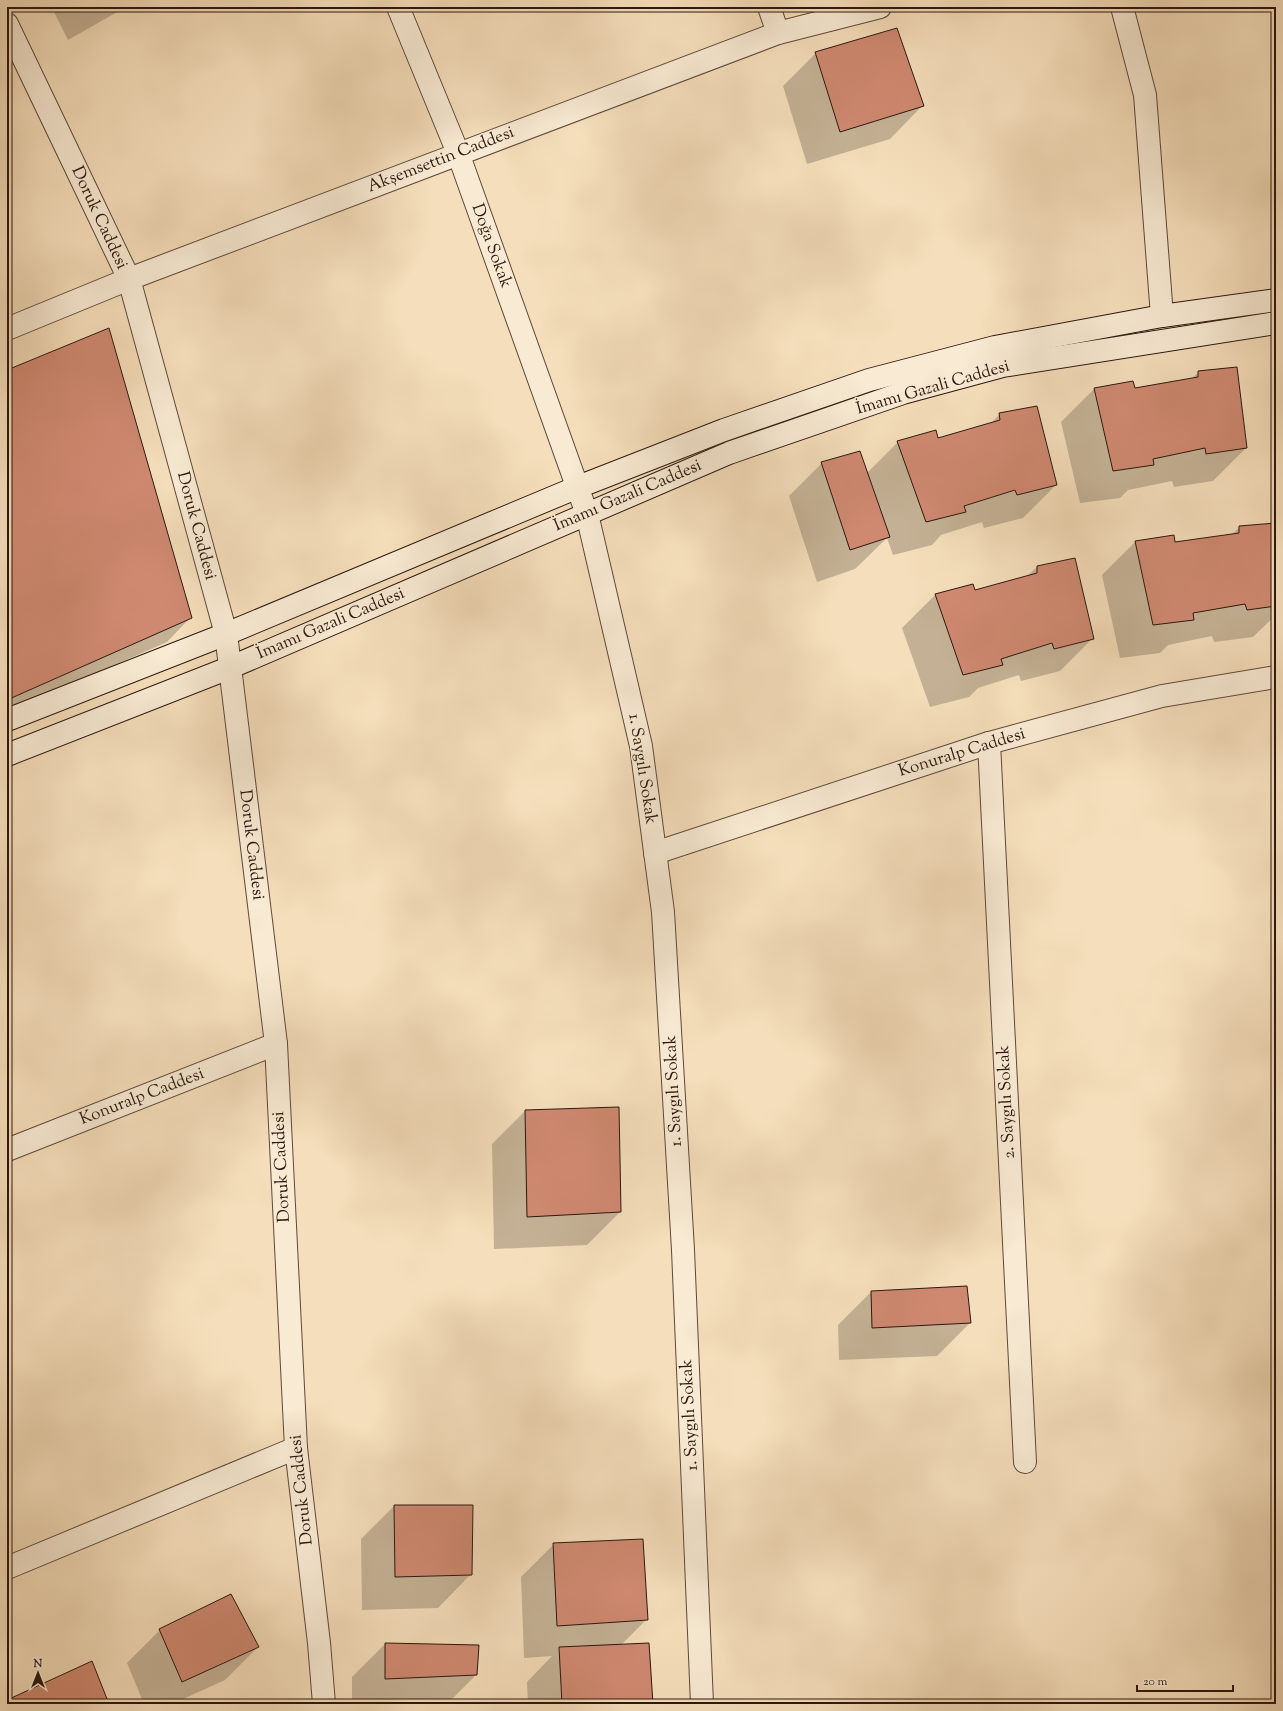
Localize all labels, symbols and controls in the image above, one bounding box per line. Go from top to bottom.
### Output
street label: Akşemsettin Caddesi [364,121,518,199]
street label: Doruk Caddesi [65,163,133,274]
street label: Doğa Sokak [465,200,517,292]
street label: İmamı Gazali Caddesi [853,355,1013,421]
street label: İmamı Gazali Caddesi [550,454,706,538]
street label: Doruk Caddesi [170,469,222,583]
street label: İmamı Gazali Caddesi [253,582,409,666]
street label: 1. Saygılı Sokak [621,712,663,826]
street label: Konuralp Caddesi [896,722,1029,784]
street label: Doruk Caddesi [232,788,270,902]
street label: 1. Saygılı Sokak [659,1035,689,1147]
street label: 2. Saygılı Sokak [992,1045,1022,1159]
street label: Konuralp Caddesi [76,1062,208,1132]
street label: Doruk Caddesi [267,1111,297,1223]
street label: 1. Saygılı Sokak [675,1359,705,1471]
street label: Doruk Caddesi [284,1433,320,1547]
north arrow [18,1653,58,1693]
text: N [33,1656,43,1672]
scale bar [1137,1667,1233,1693]
text: 20 m [1143,1673,1168,1691]

